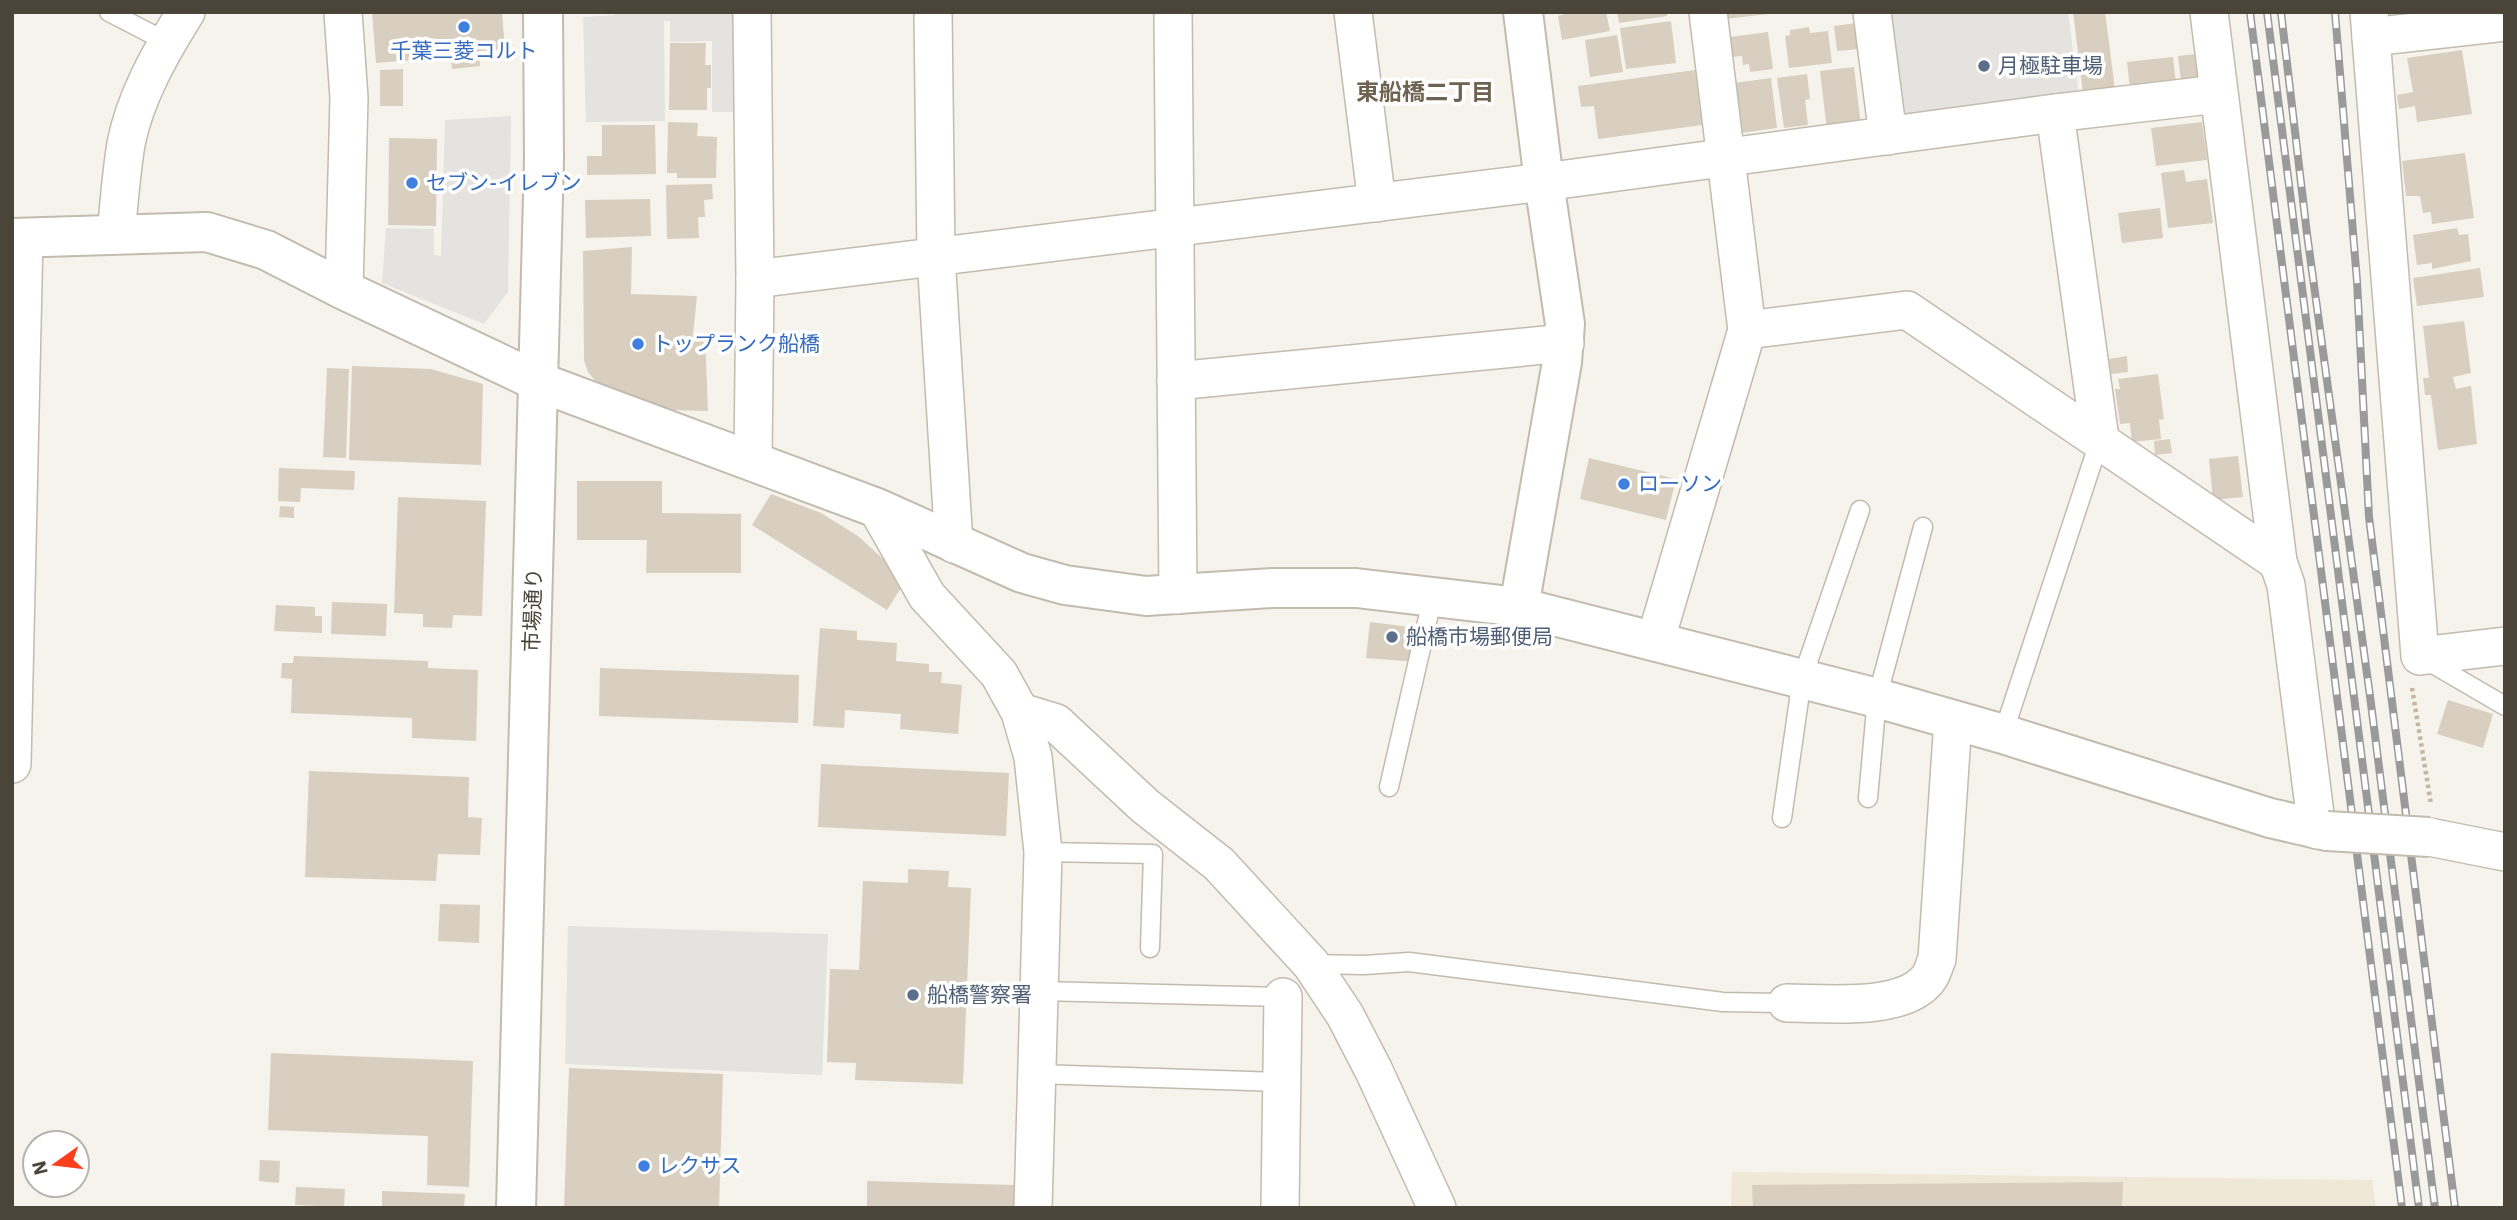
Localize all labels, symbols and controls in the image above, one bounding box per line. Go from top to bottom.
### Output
marker: 千葉三菱コルト [456,19,472,35]
place label: 千葉三菱コルト [391,36,538,64]
place label: 月極駐車場 [1998,51,2103,79]
marker: 月極駐車場 [1976,58,1992,74]
district label: 東船橋二丁目 [1356,76,1494,106]
place label: セブン-イレブン [426,168,581,196]
marker: セブン-イレブン [404,175,420,191]
place label: トップランク船橋 [652,329,820,357]
marker: トップランク船橋 [630,336,646,352]
place label: ローソン [1638,469,1722,497]
marker: ローソン [1616,476,1632,492]
street label: 市場通り [517,568,547,652]
place label: 船橋市場郵便局 [1406,622,1553,650]
marker: 船橋市場郵便局 [1384,629,1400,645]
place label: 船橋警察署 [927,980,1032,1008]
marker: 船橋警察署 [905,987,921,1003]
north arrow [21,1129,91,1199]
place label: レクサス [658,1151,742,1179]
marker: レクサス [636,1158,652,1174]
text: N [26,1159,53,1178]

